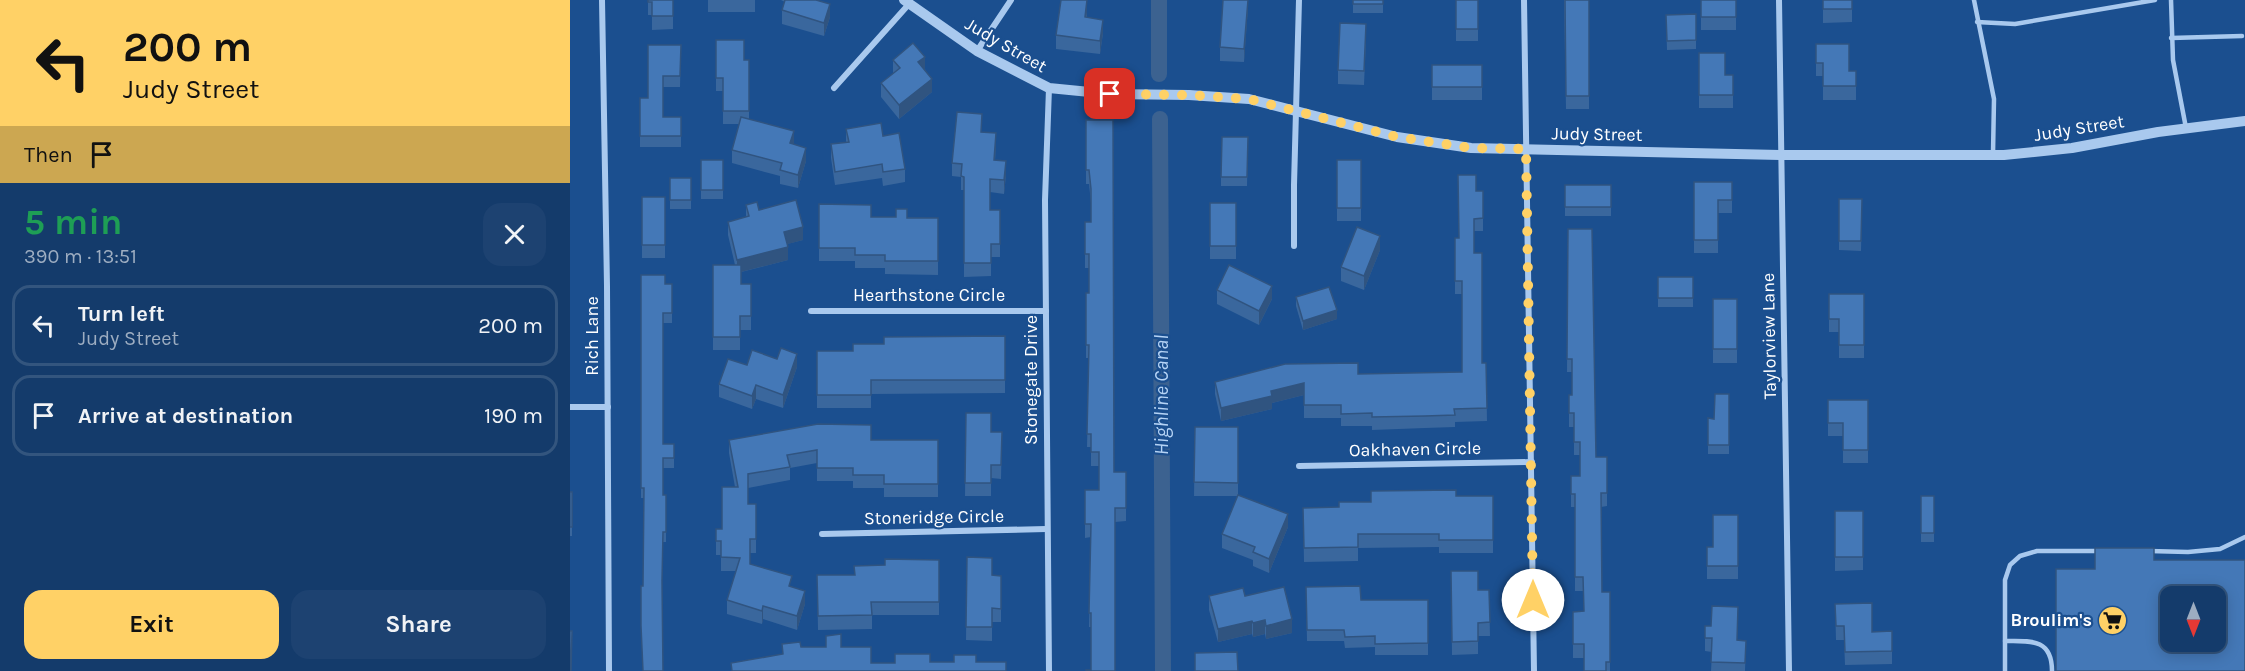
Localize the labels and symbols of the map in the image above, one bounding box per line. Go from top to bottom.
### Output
street label: Judy Street [961,13,1051,77]
pin [1084,68,1135,119]
street label: Judy Street [2032,110,2126,146]
street label: Judy Street [1551,122,1643,146]
street label: Taylorview Lane [1757,273,1781,399]
street label: Hearthstone Circle [853,284,1005,306]
street label: Rich Lane [581,296,603,376]
street label: Stonegate Drive [1020,315,1042,445]
water label: Highline Canal [1150,335,1173,455]
street label: Oakhaven Circle [1349,437,1481,461]
street label: Stoneridge Circle [864,505,1004,529]
position arrow [1501,568,1565,632]
north arrow [2160,586,2226,652]
supermarket icon: Broulim's [2097,604,2129,636]
place label: Broulim's [2011,609,2092,631]

